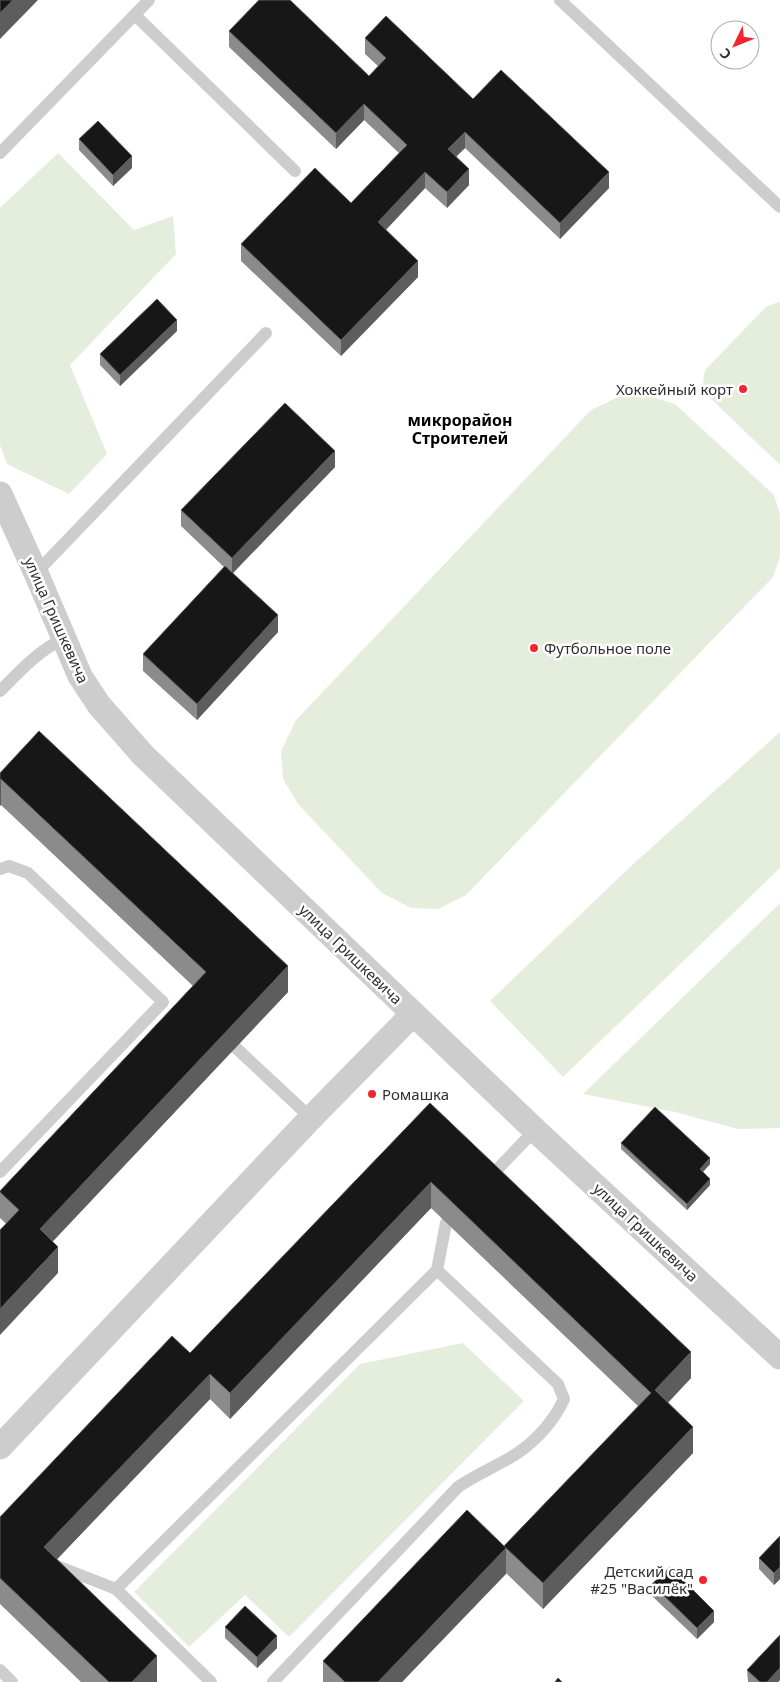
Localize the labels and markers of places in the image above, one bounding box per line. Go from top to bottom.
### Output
place label: Хоккейный корт [616,379,733,399]
marker: Хоккейный корт [737,383,749,395]
place label: Футбольное поле [544,638,671,658]
marker: Футбольное поле [528,642,540,654]
place label: Ромашка [382,1084,449,1104]
marker: Ромашка [366,1088,378,1100]
place label: Детский сад #25 "Василёк" [590,1561,693,1598]
marker: Детский сад #25 "Василёк" [697,1574,709,1586]

